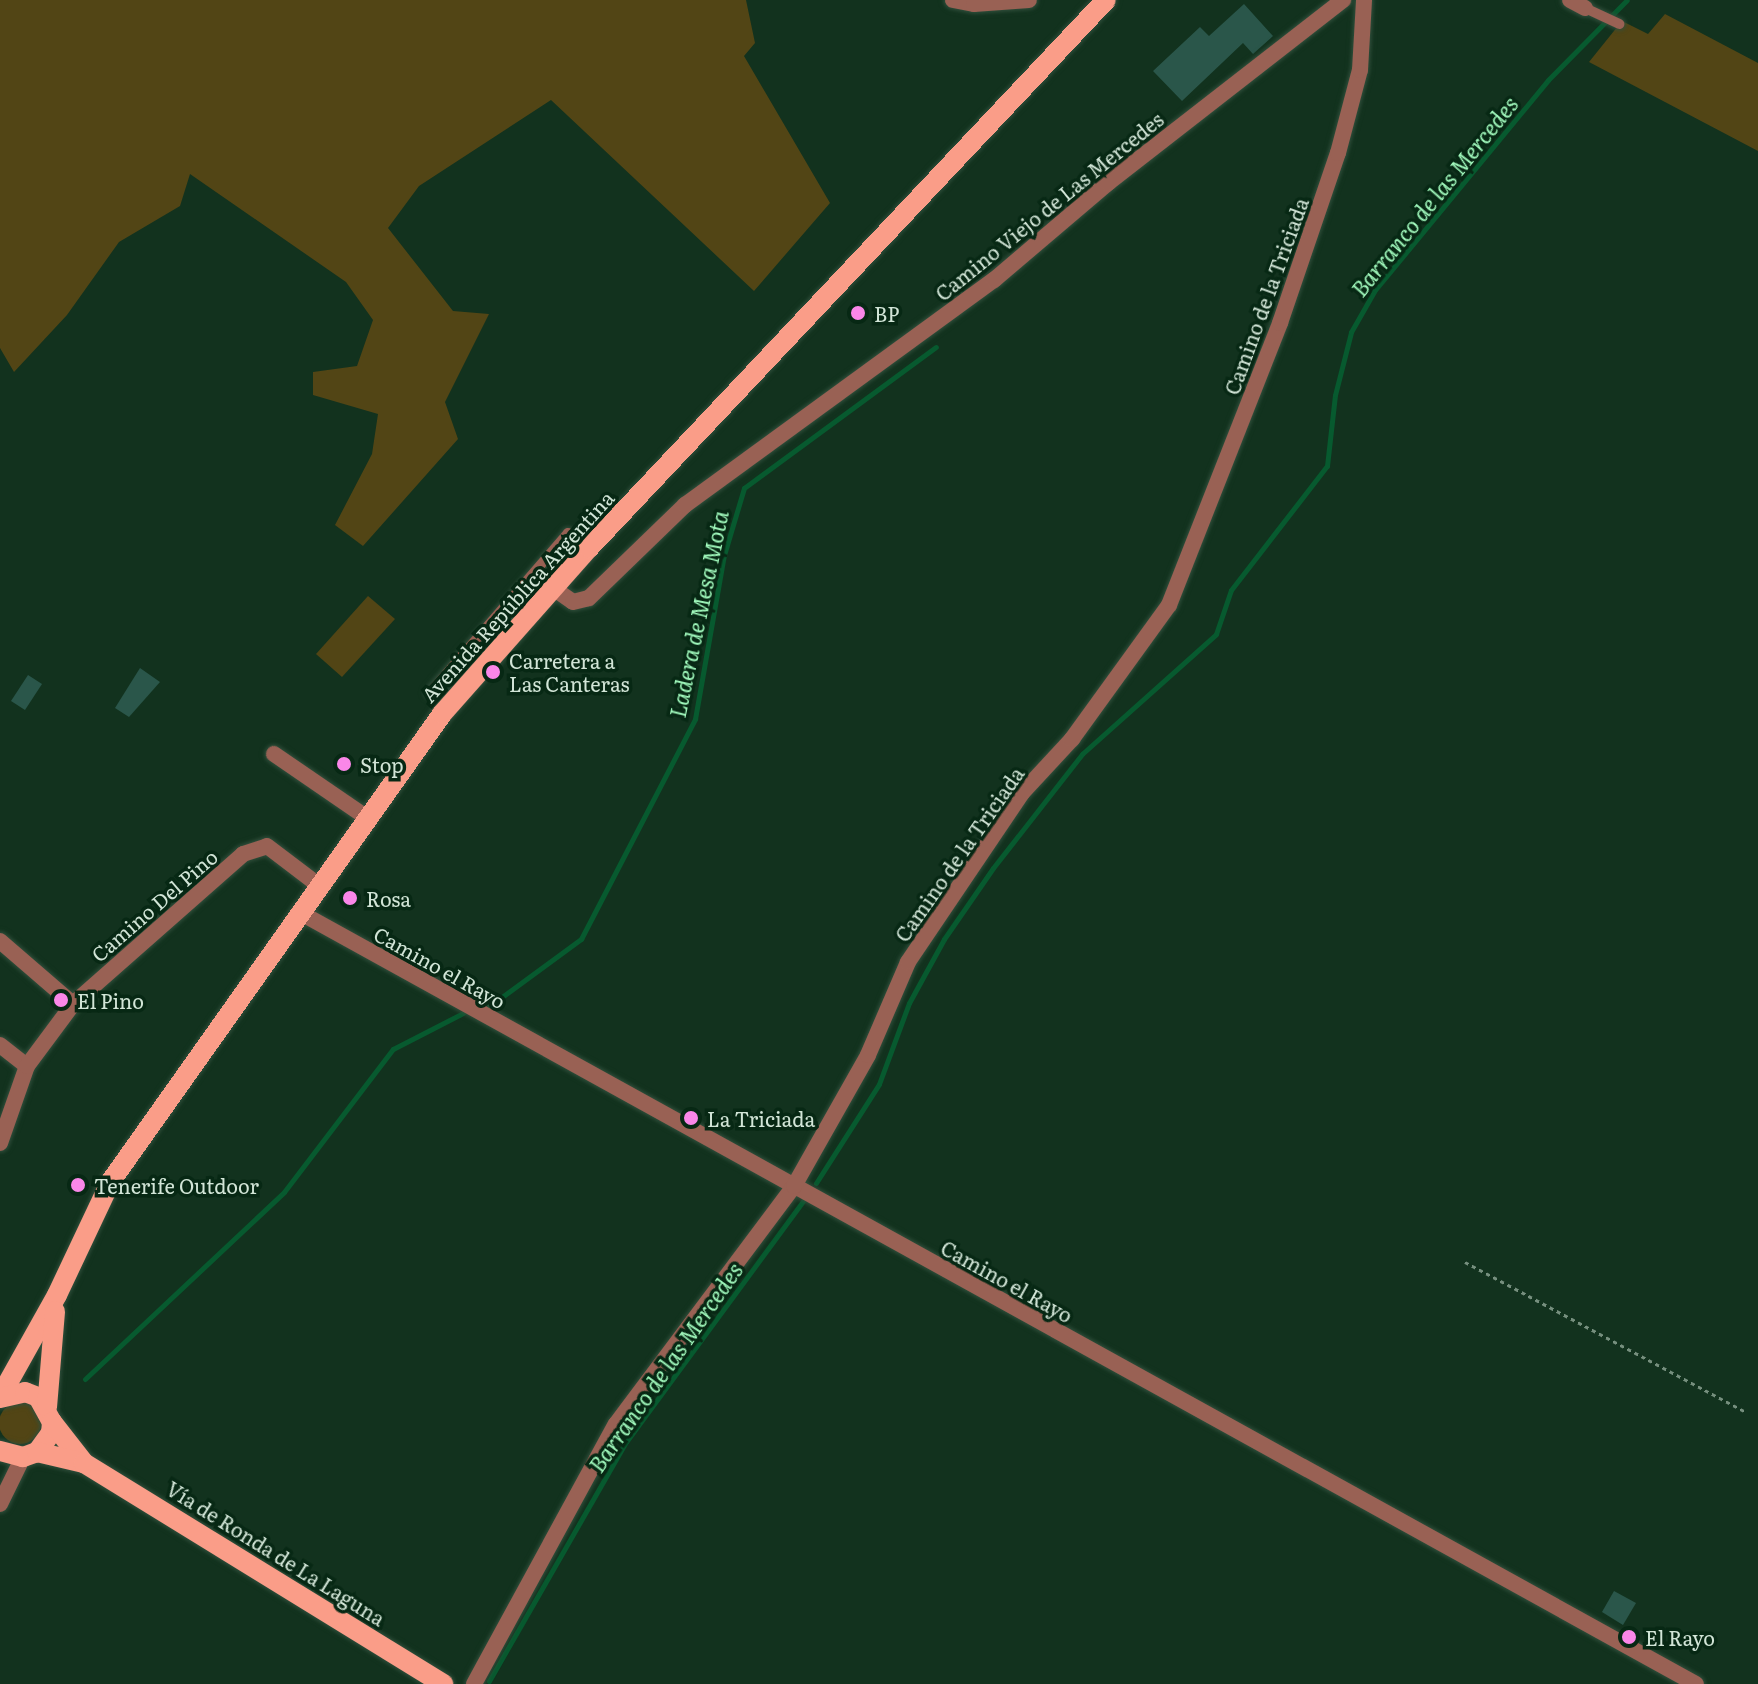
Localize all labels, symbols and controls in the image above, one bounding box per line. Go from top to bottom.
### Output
water label: Barranco de las Mercedes [1345,91,1523,301]
street label: Camino Viejo de Las Mercedes [930,107,1168,305]
street label: Camino de la Triciada [1219,194,1313,398]
place label: BP [874,301,899,325]
marker: BP [849,304,867,322]
street label: Avenida República Argentina [416,485,618,707]
water label: Ladera de Mesa Mota [663,508,733,720]
place label: Carretera a Las Canteras [509,648,630,695]
marker: Carretera a Las Canteras [484,663,502,681]
place label: Stop [360,752,404,776]
marker: Stop [335,755,353,773]
street label: Camino de la Triciada [890,762,1028,946]
street label: Camino Del Pino [86,844,222,966]
place label: Rosa [366,886,411,910]
marker: Rosa [341,889,359,907]
street label: Camino el Rayo [370,921,510,1013]
place label: El Pino [77,988,144,1012]
marker: El Pino [52,991,70,1009]
place label: La Triciada [707,1106,815,1130]
marker: La Triciada [682,1109,700,1127]
place label: Tenerife Outdoor [94,1173,259,1197]
marker: Tenerife Outdoor [69,1176,87,1194]
street label: Camino el Rayo [937,1235,1077,1327]
water label: Barranco de las Mercedes [583,1257,747,1477]
street label: Vía de Ronda de La Laguna [162,1476,390,1630]
place label: El Rayo [1645,1625,1715,1649]
marker: El Rayo [1620,1628,1638,1646]

